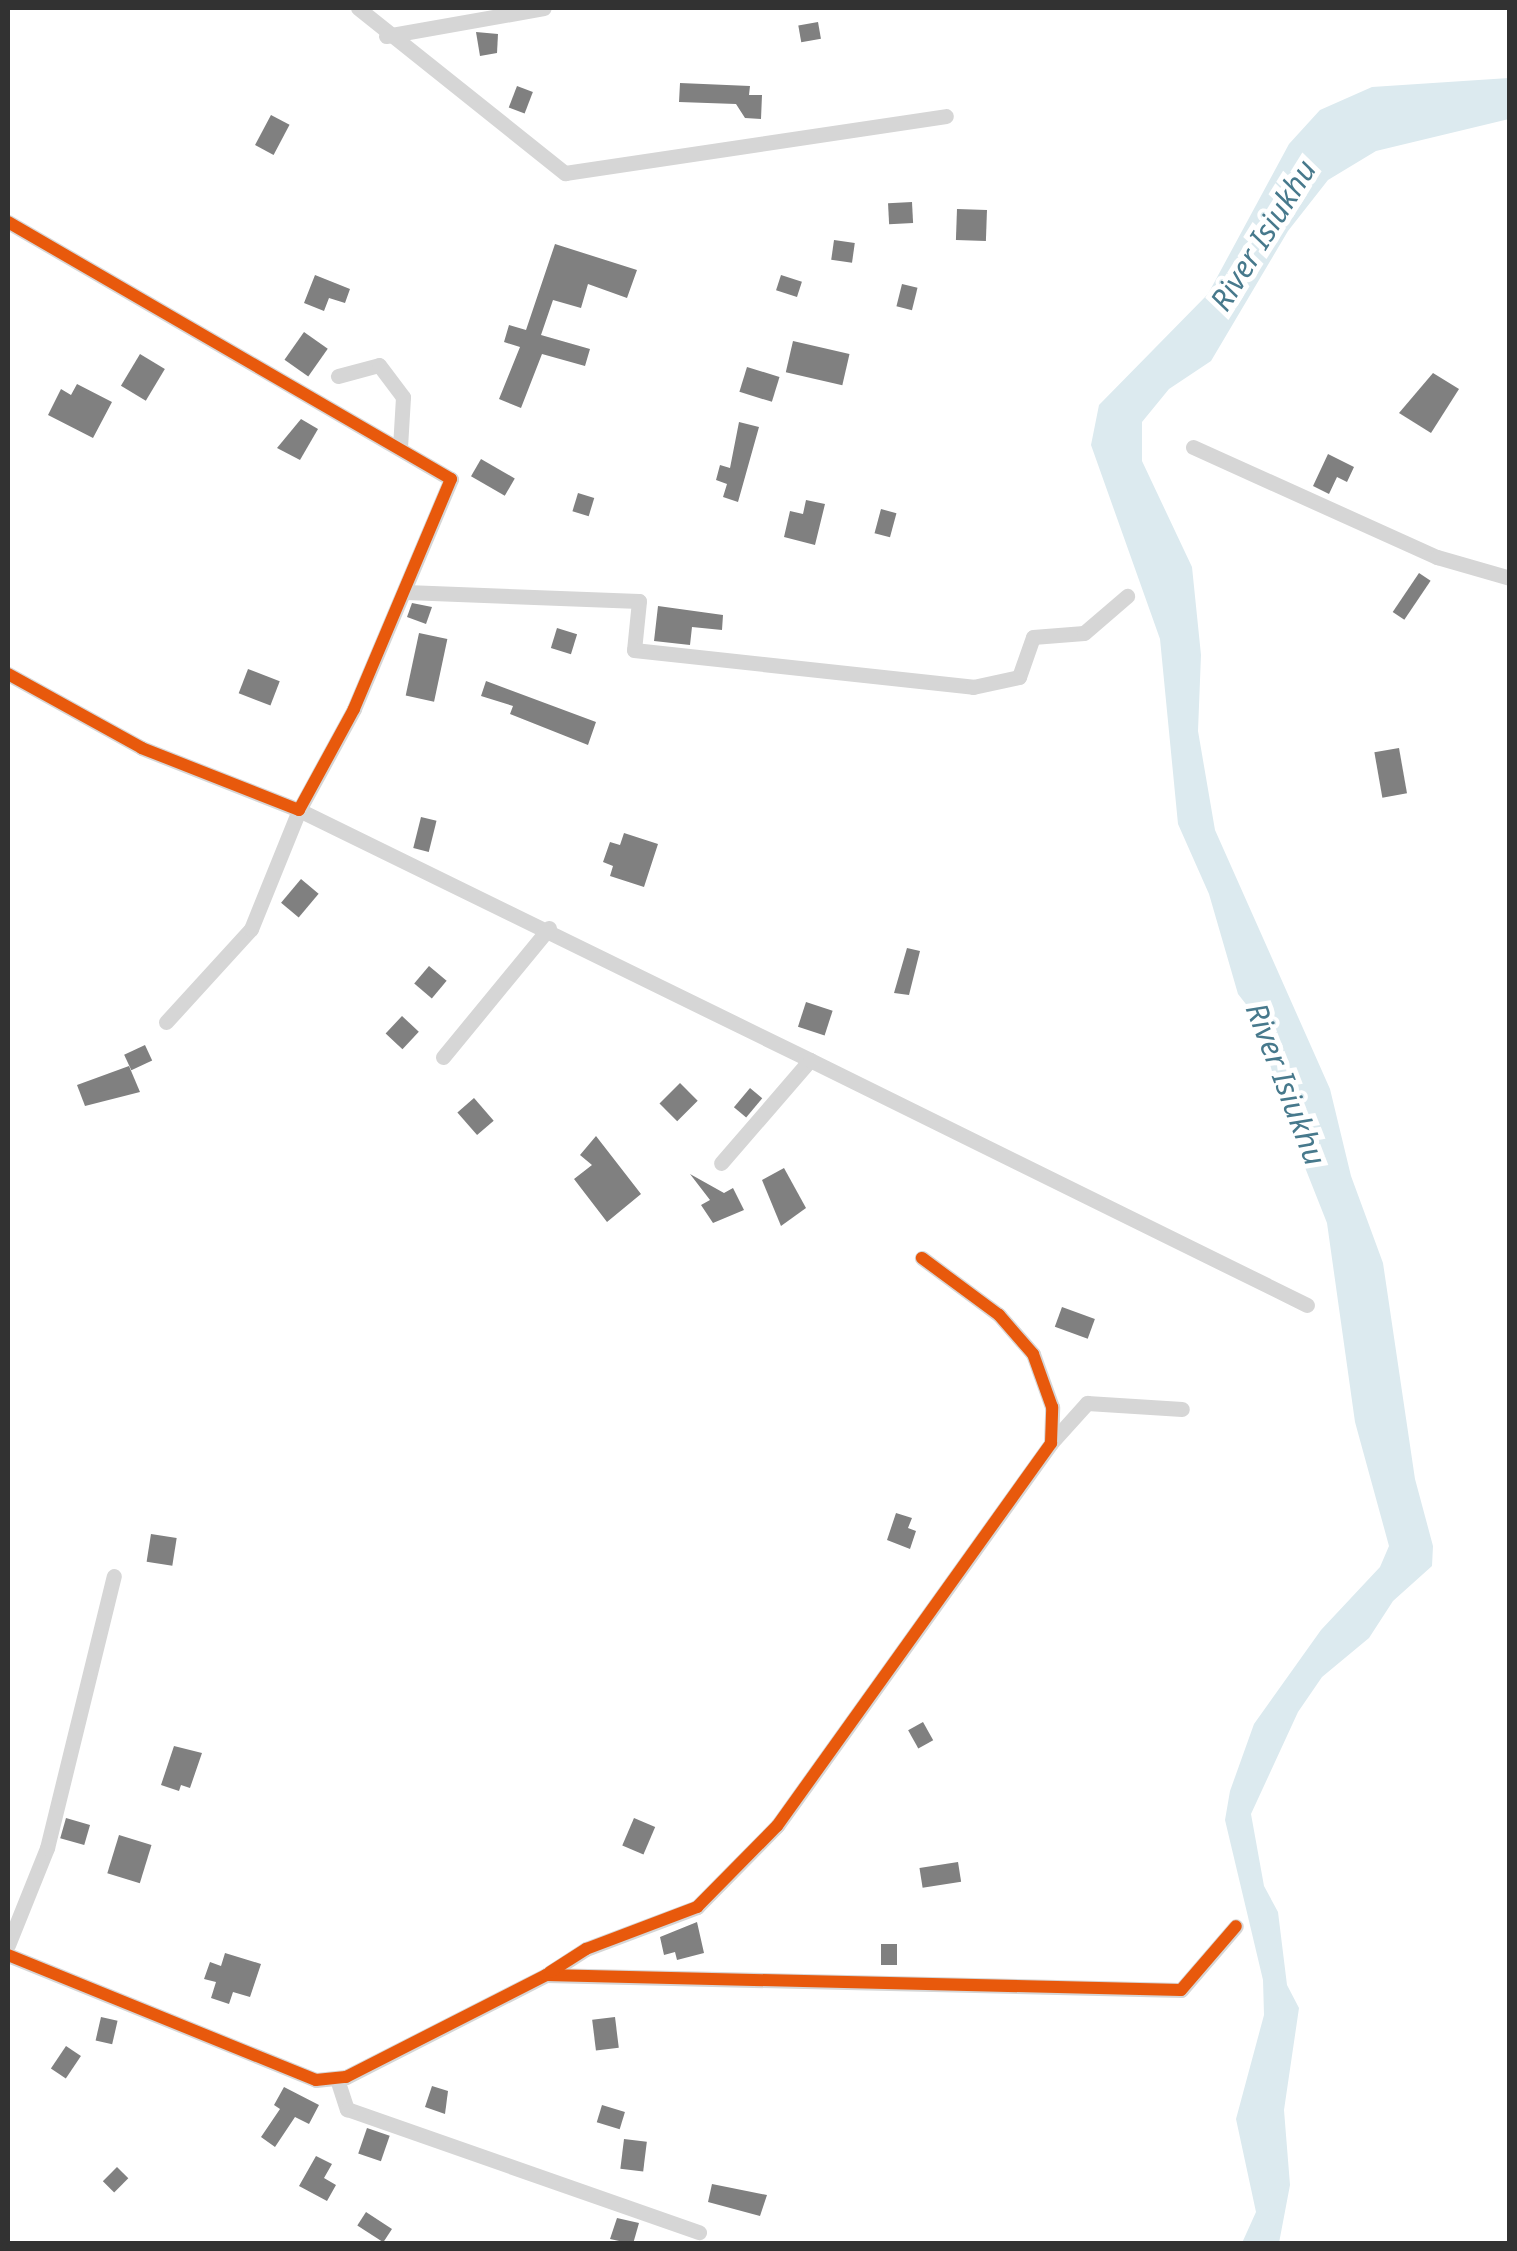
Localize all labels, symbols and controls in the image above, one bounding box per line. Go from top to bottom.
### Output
water label: River Isiukhu [1202,153,1324,317]
water label: River Isiukhu [1239,998,1333,1170]

